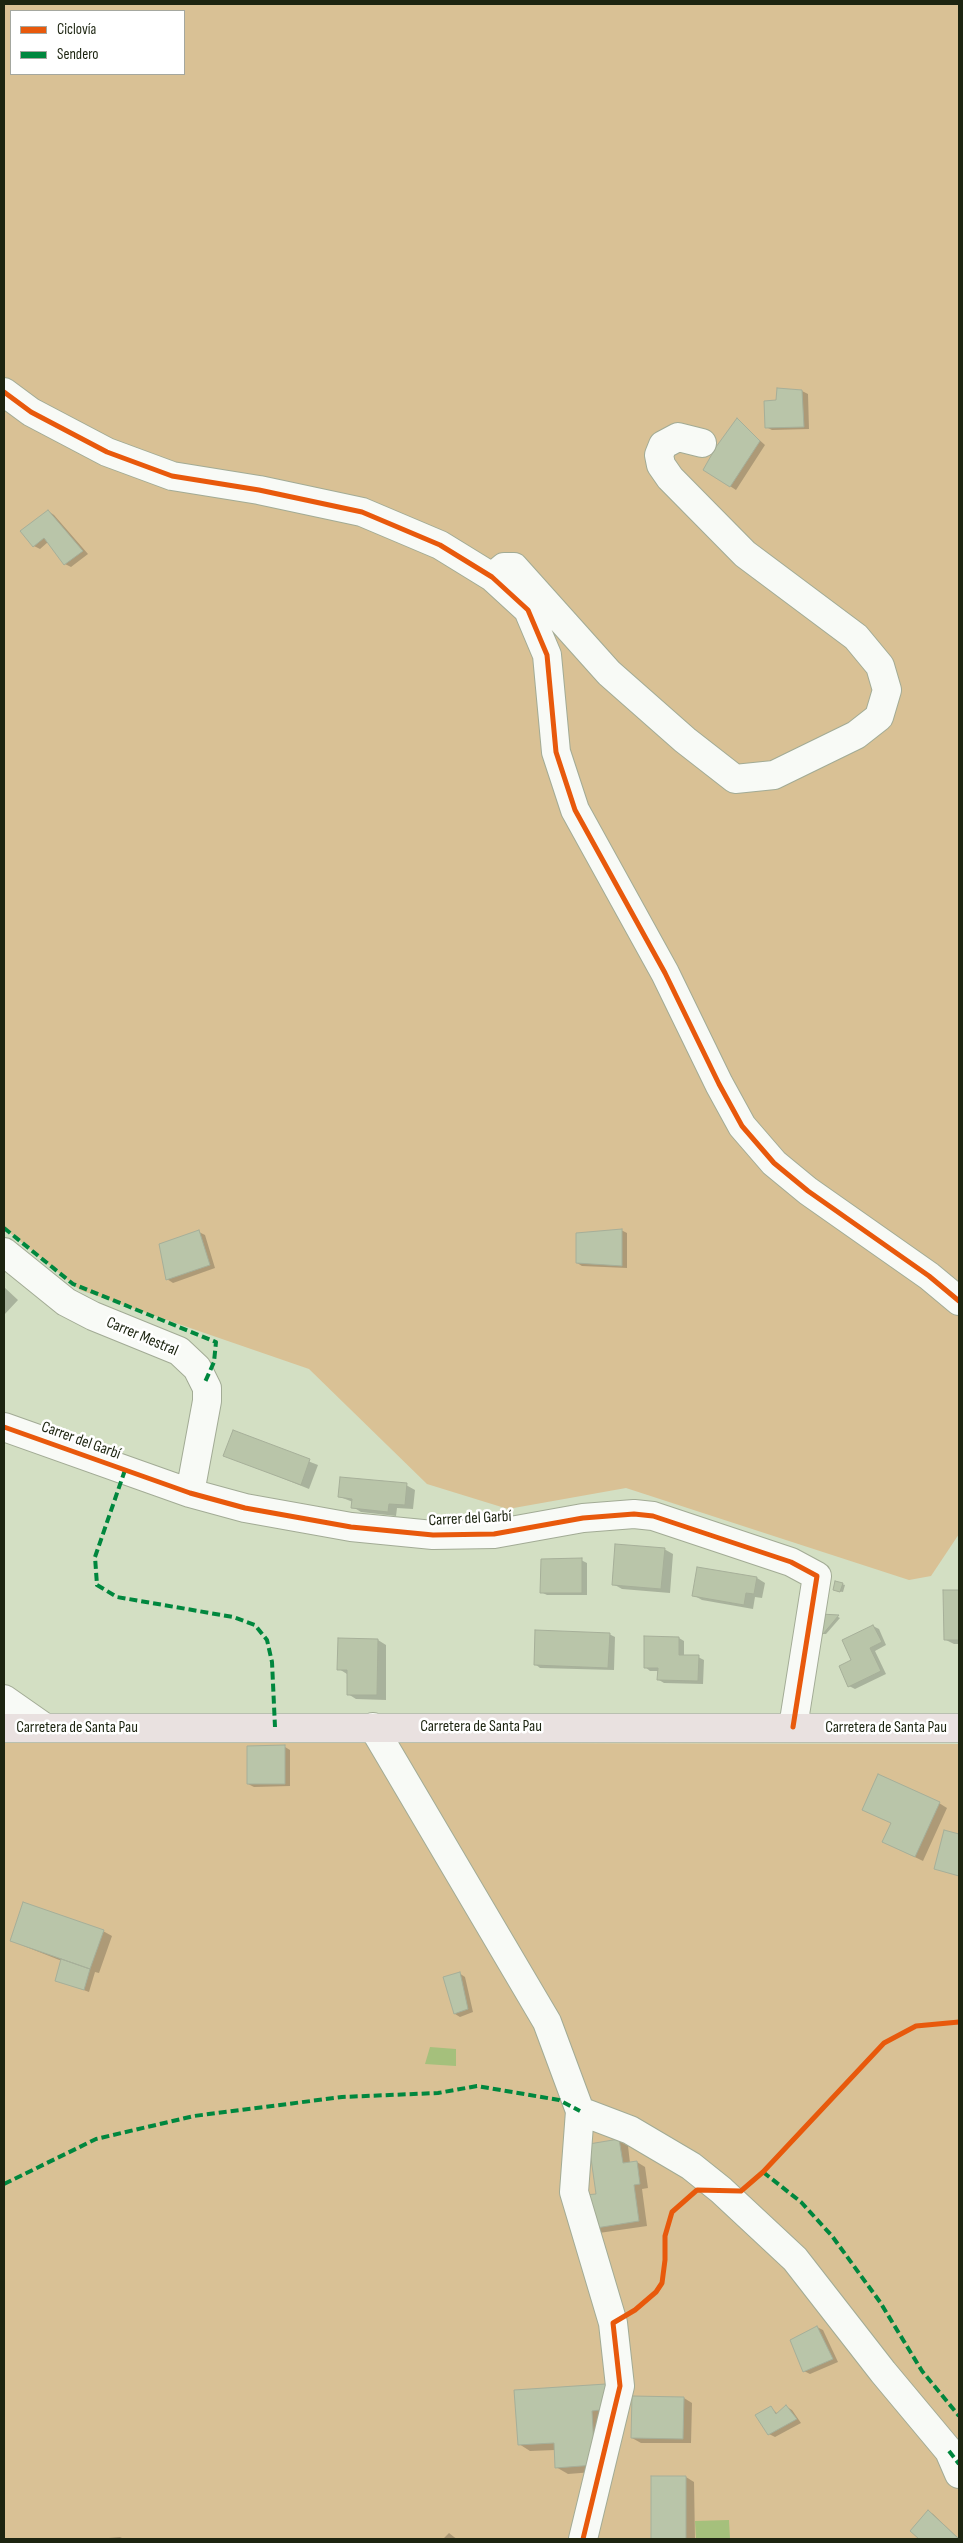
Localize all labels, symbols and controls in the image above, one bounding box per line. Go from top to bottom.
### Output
legend [10,10,185,75]
text: Ciclovía [57,20,96,39]
text: Sendero [57,45,98,64]
street label: Carrer Mestral [103,1313,181,1361]
street label: Carrer del Garbí [39,1418,123,1464]
street label: Carrer del Garbí [428,1507,512,1531]
street label: Carretera de Santa Pau [420,1717,542,1737]
street label: Carretera de Santa Pau [16,1718,138,1738]
street label: Carretera de Santa Pau [825,1718,947,1738]

